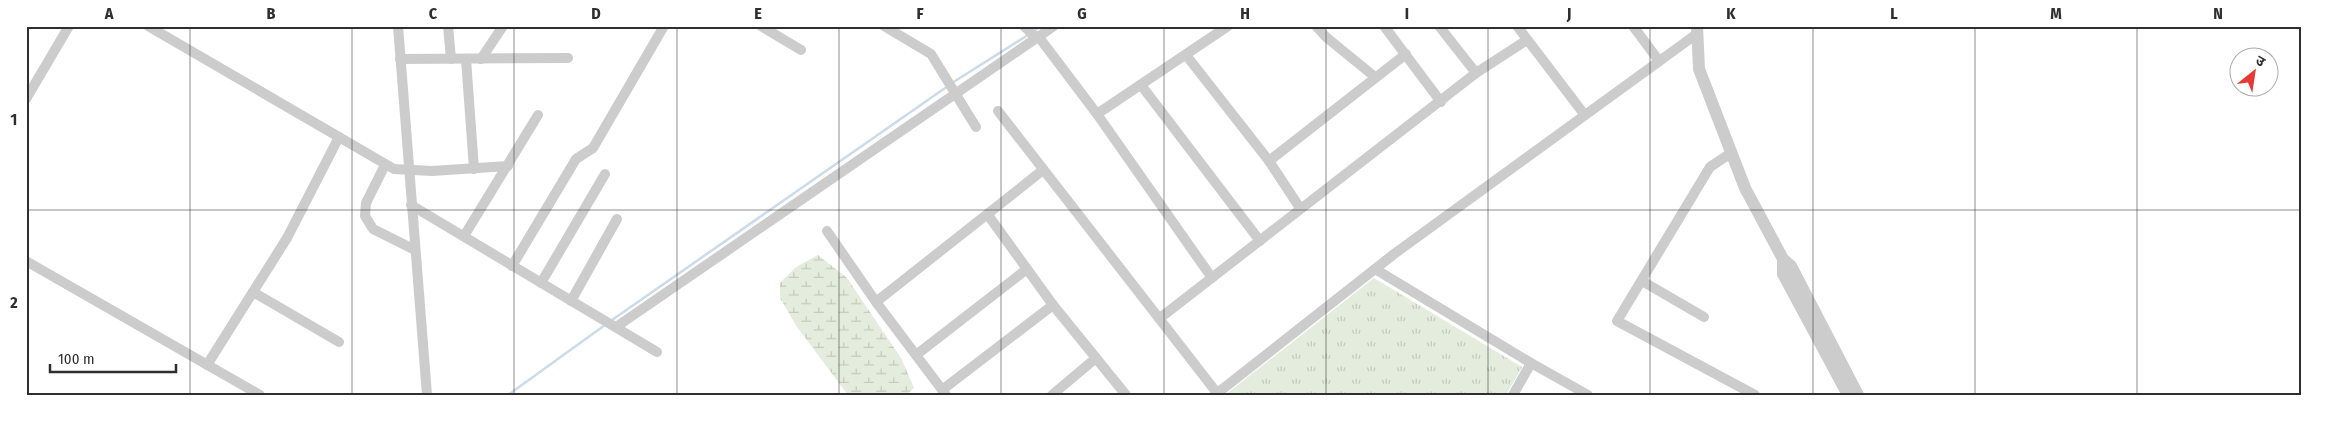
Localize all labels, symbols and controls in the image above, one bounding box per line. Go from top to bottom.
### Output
text: A [104,4,114,23]
text: B [267,4,276,23]
text: C [429,4,438,23]
text: D [591,4,601,23]
text: E [754,4,762,23]
text: F [916,4,924,23]
text: G [1077,4,1087,23]
text: H [1240,4,1250,23]
text: I [1405,4,1409,23]
text: J [1566,4,1571,23]
text: K [1726,4,1736,23]
text: L [1890,4,1898,23]
text: M [2050,4,2062,23]
text: N [2213,4,2223,23]
north arrow [2230,48,2280,98]
text: उ [2252,52,2269,71]
text: 1 [11,110,17,129]
text: 2 [9,293,18,312]
scale bar [50,341,176,373]
text: 100 m [58,350,95,368]

